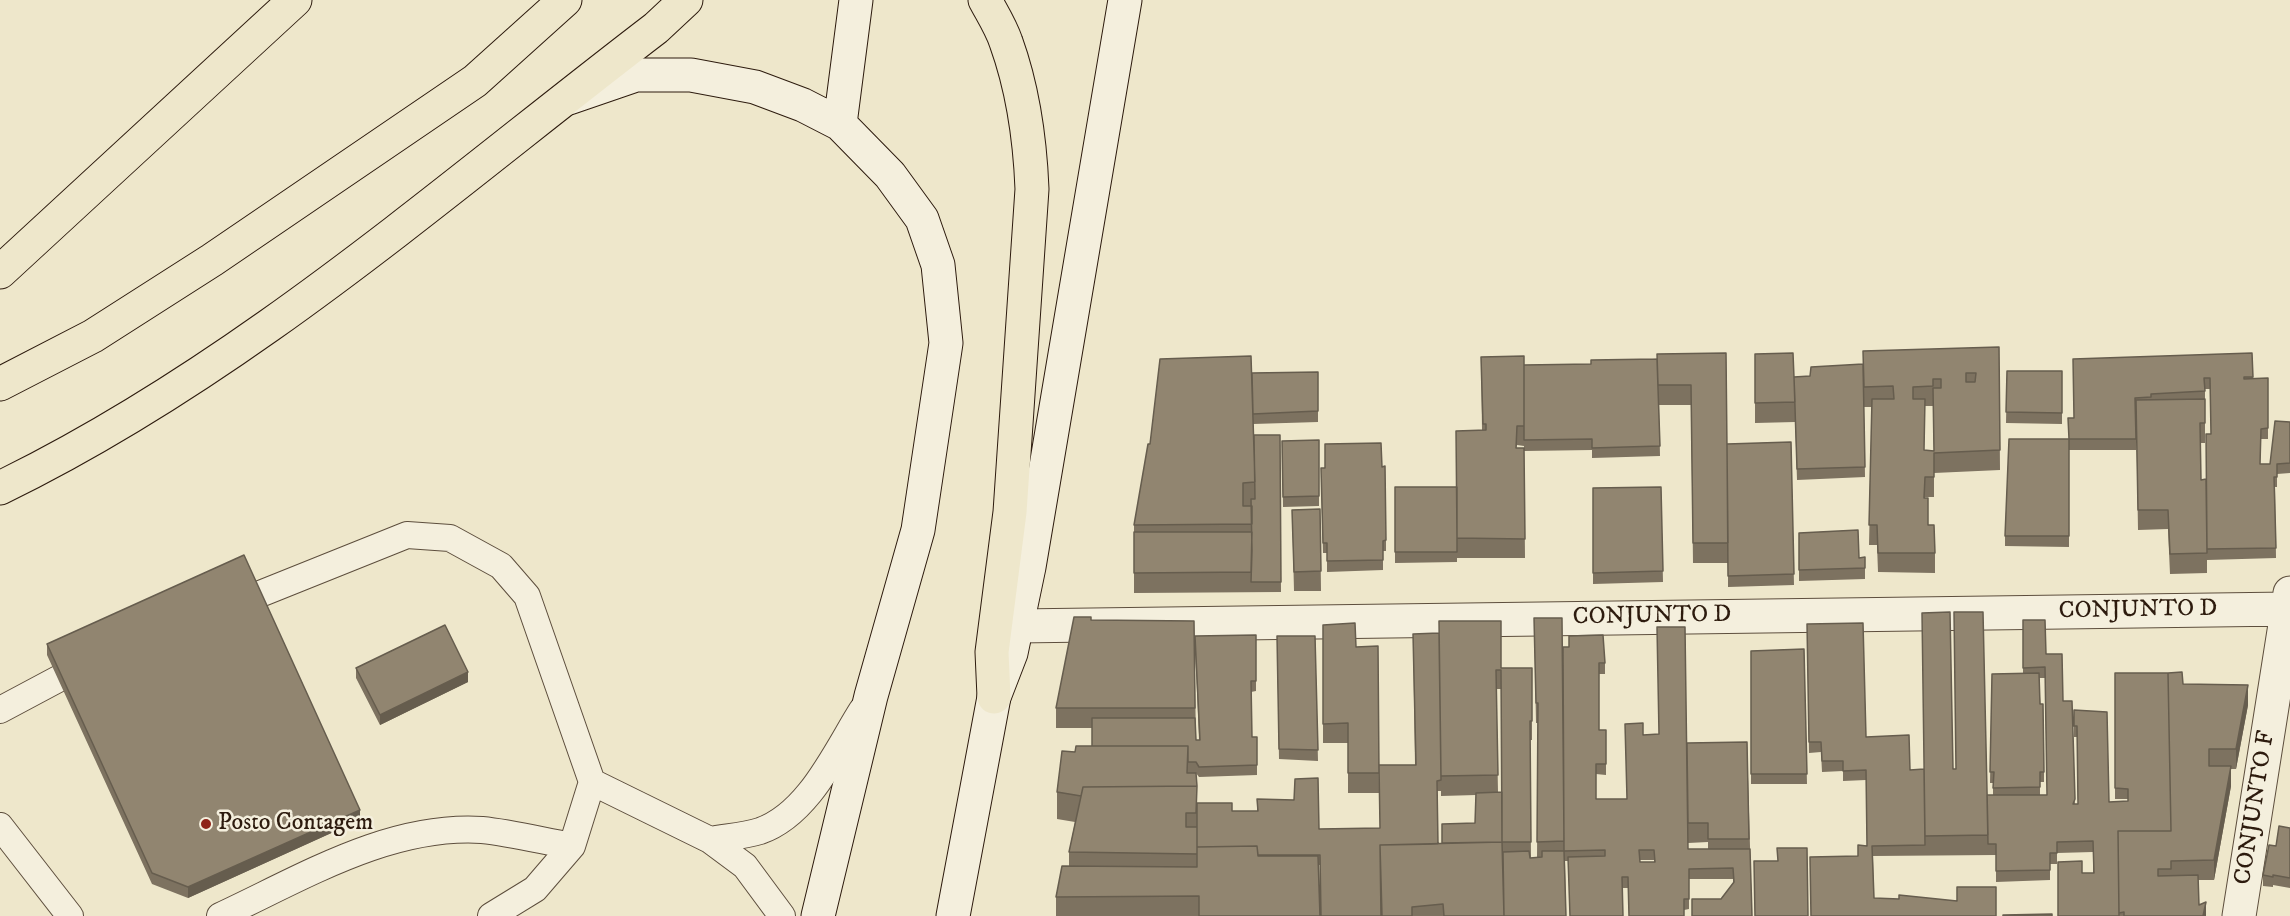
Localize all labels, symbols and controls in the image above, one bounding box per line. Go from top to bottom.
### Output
street label: CONJUNTO D [2058,595,2218,627]
street label: CONJUNTO D [1572,601,1732,633]
street label: CONJUNTO F [2230,729,2282,887]
place label: Posto Contagem [218,810,373,838]
marker: Posto Contagem [199,817,213,831]

